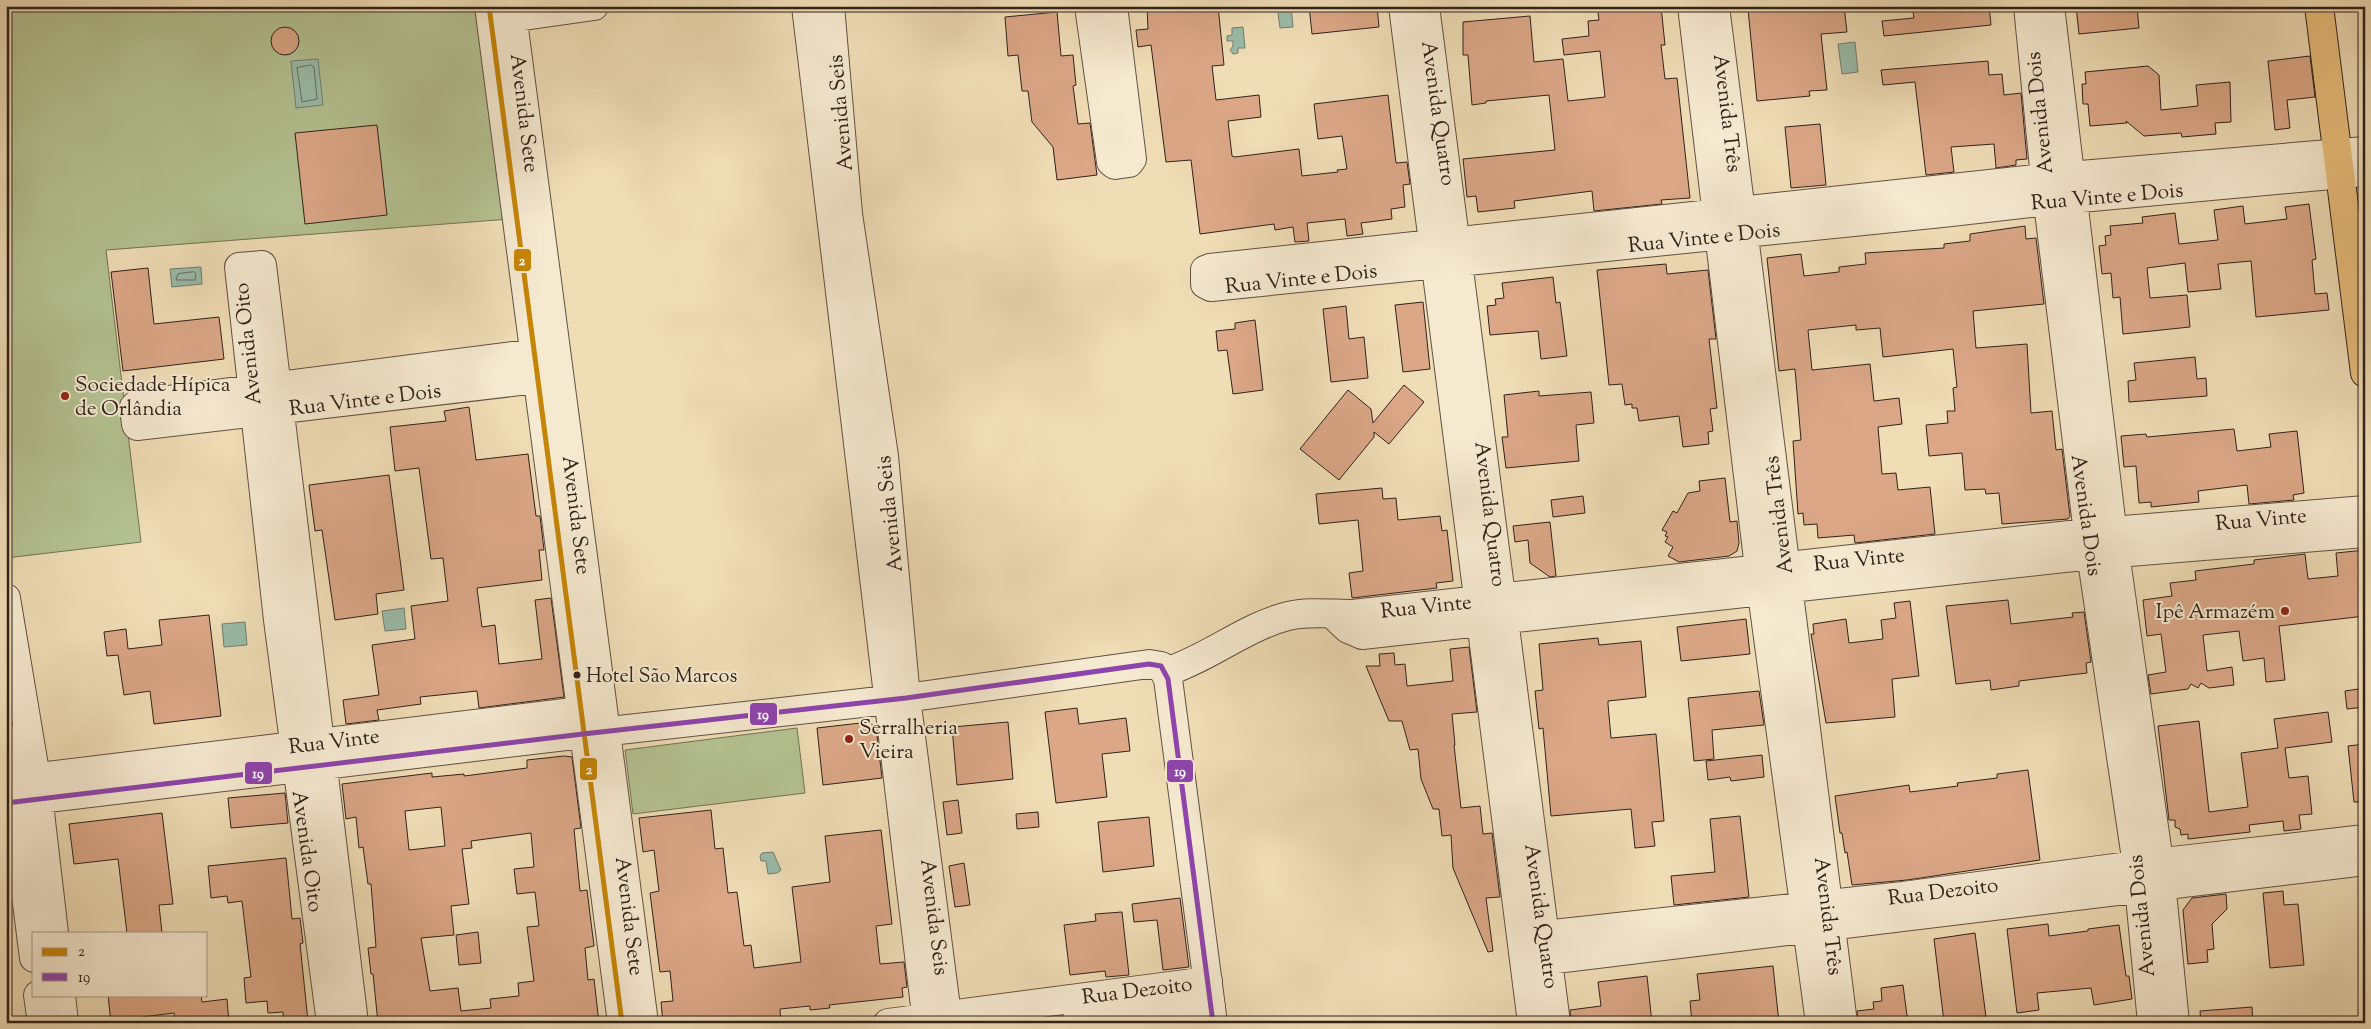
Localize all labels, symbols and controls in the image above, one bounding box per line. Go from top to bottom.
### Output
street label: Avenida Quatro [1412,39,1462,188]
street label: Avenida Dois [2020,50,2062,175]
street label: Avenida Sete [501,52,545,174]
street label: Avenida Três [1704,52,1748,174]
street label: Avenida Seis [822,53,862,172]
street label: Rua Vinte e Dois [2030,176,2185,220]
street label: Rua Vinte e Dois [1627,216,1782,262]
line badge: 2 [513,248,532,272]
text: 2 [519,252,526,272]
street label: Rua Vinte e Dois [1224,257,1379,303]
street label: Avenida Oito [228,281,270,406]
place label: Sociedade Hípica de Orlândia [75,371,231,425]
street label: Rua Vinte e Dois [288,377,443,425]
marker: Sociedade Hípica de Orlândia [59,390,71,402]
street label: Avenida Quatro [1465,440,1513,589]
street label: Avenida Dois [2062,452,2108,578]
street label: Avenida Sete [553,454,597,576]
street label: Avenida Seis [870,454,912,573]
street label: Avenida Três [1758,454,1802,576]
street label: Rua Vinte [2214,502,2308,540]
street label: Rua Vinte [1812,541,1906,581]
street label: Rua Vinte [1379,588,1473,628]
place label: Ipê Armazém [2156,598,2275,628]
marker: Ipê Armazém [2279,605,2291,617]
place label: Hotel São Marcos [586,663,737,692]
marker: Hotel São Marcos [572,670,582,680]
line badge: 19 [749,702,778,726]
text: 19 [757,706,769,726]
place label: Serralheria Vieira [859,714,958,768]
street label: Rua Vinte [287,723,382,763]
marker: Serralheria Vieira [843,733,855,745]
line badge: 2 [579,757,598,781]
line badge: 19 [1166,759,1194,783]
line badge: 19 [244,761,273,785]
text: 2 [586,761,593,781]
text: 19 [1174,763,1186,783]
text: 19 [252,765,264,785]
street label: Avenida Oito [283,788,329,914]
street label: Avenida Quatro [1515,842,1565,991]
street label: Avenida Dois [2122,853,2164,978]
street label: Avenida Sete [606,855,650,977]
street label: Avenida Três [1805,855,1849,977]
street label: Avenida Seis [911,857,955,977]
street label: Rua Dezoito [1886,871,2000,915]
legend [32,932,208,996]
text: 2 [78,942,85,963]
text: 19 [78,968,90,989]
street label: Rua Dezoito [1080,970,1194,1014]

